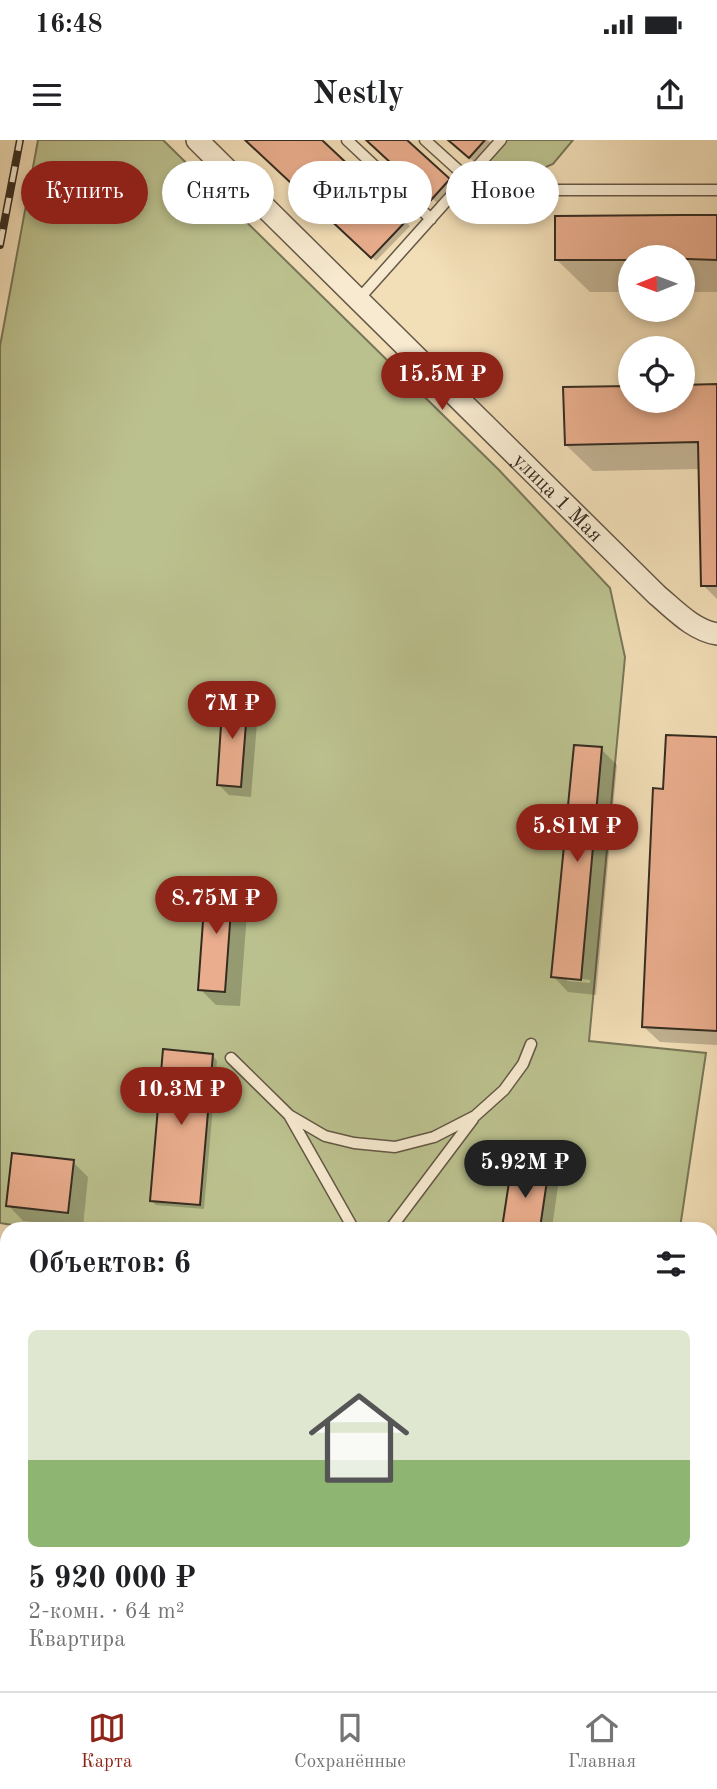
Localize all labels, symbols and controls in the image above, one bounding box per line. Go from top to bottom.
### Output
text: 16:48 [35,12,103,38]
icon: menu [28,76,66,114]
icon: share [651,76,689,114]
text: Nestly [313,79,404,111]
chip: Купить [21,161,148,224]
chip: Снять [162,161,274,224]
chip: Фильтры [288,161,432,224]
chip: Новое [446,161,559,224]
north arrow [618,245,695,322]
map controls [618,245,695,413]
button: locate [618,336,695,413]
pin: 15.5M ₽ [377,352,507,412]
text: 15.5M ₽ [397,363,487,386]
street label: улица 1 Мая [508,450,606,547]
pin: 7M ₽ [191,682,273,741]
text: 7M ₽ [204,692,260,715]
pin: 5.81M ₽ [512,804,642,864]
text: 5.81M ₽ [532,815,622,838]
pin: 8.75M ₽ [151,876,281,936]
text: 8.75M ₽ [171,887,261,910]
pin: 10.3M ₽ [116,1068,246,1127]
text: 10.3M ₽ [136,1078,226,1101]
pin: 5.92M ₽ [460,1140,590,1200]
text: 5.92M ₽ [480,1151,570,1174]
icon: filters [652,1245,690,1283]
text: Объектов: 6 [28,1249,191,1279]
icon: home [296,1375,422,1501]
text: 5 920 000 ₽ [28,1564,196,1594]
text: 2-комн. · 64 m² [28,1600,185,1623]
text: Квартира [28,1628,126,1651]
tab: Карта [81,1709,132,1774]
tab: Сохранённые [294,1709,406,1774]
tab: Главная [568,1709,636,1774]

